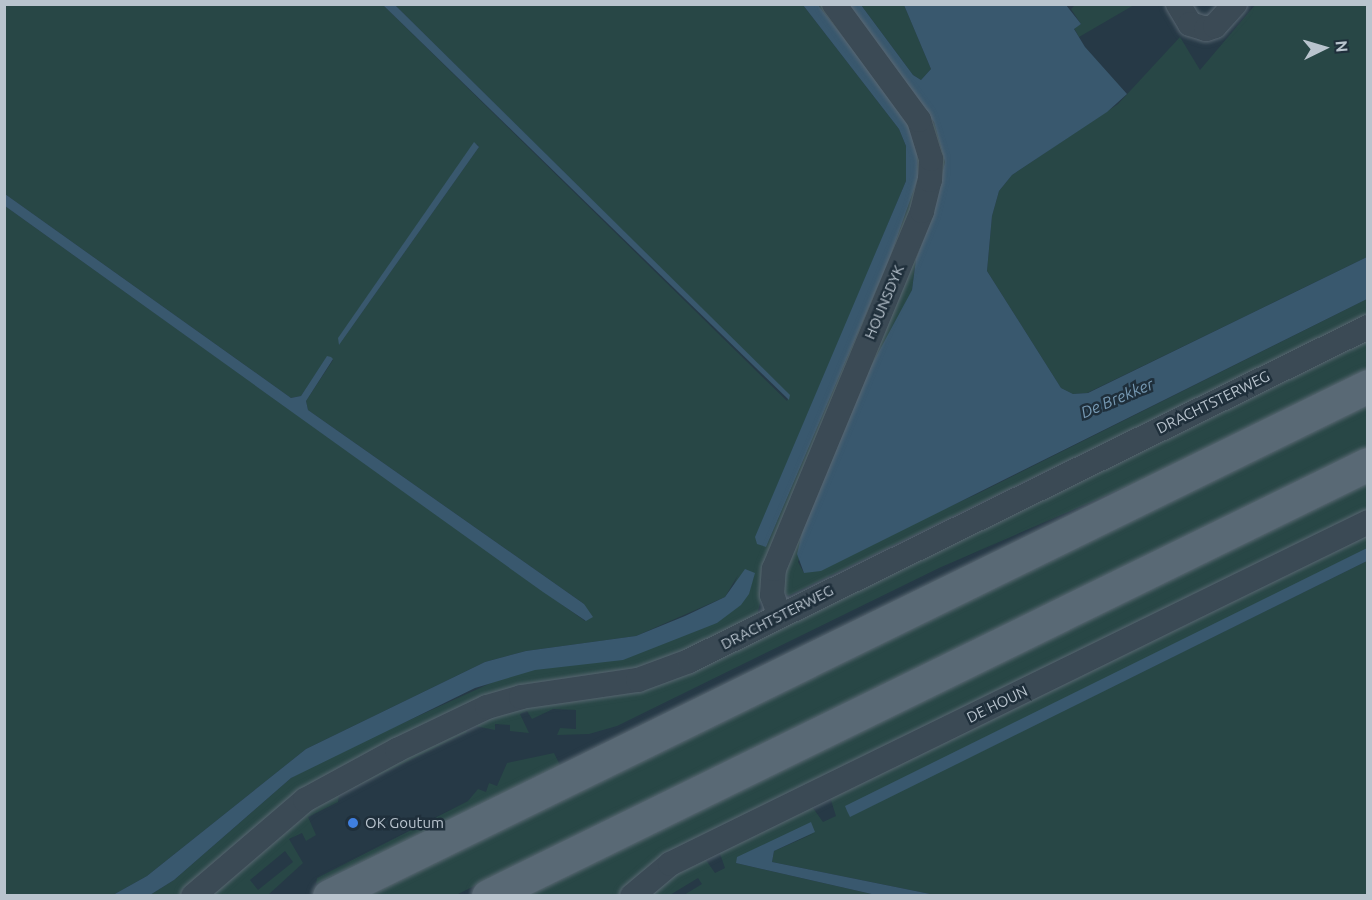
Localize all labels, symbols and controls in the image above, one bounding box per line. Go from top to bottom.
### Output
north arrow [1294,18,1354,78]
text: N [1332,40,1351,53]
street label: HOUNSDYK [860,262,908,342]
street label: DRACHTSTERWEG [1153,367,1273,437]
water label: De Brekker [1078,374,1156,422]
street label: DRACHTSTERWEG [718,581,836,653]
street label: DE HOUN [964,682,1030,726]
place label: OK Goutum [365,814,444,832]
marker: OK Goutum [346,816,360,830]

